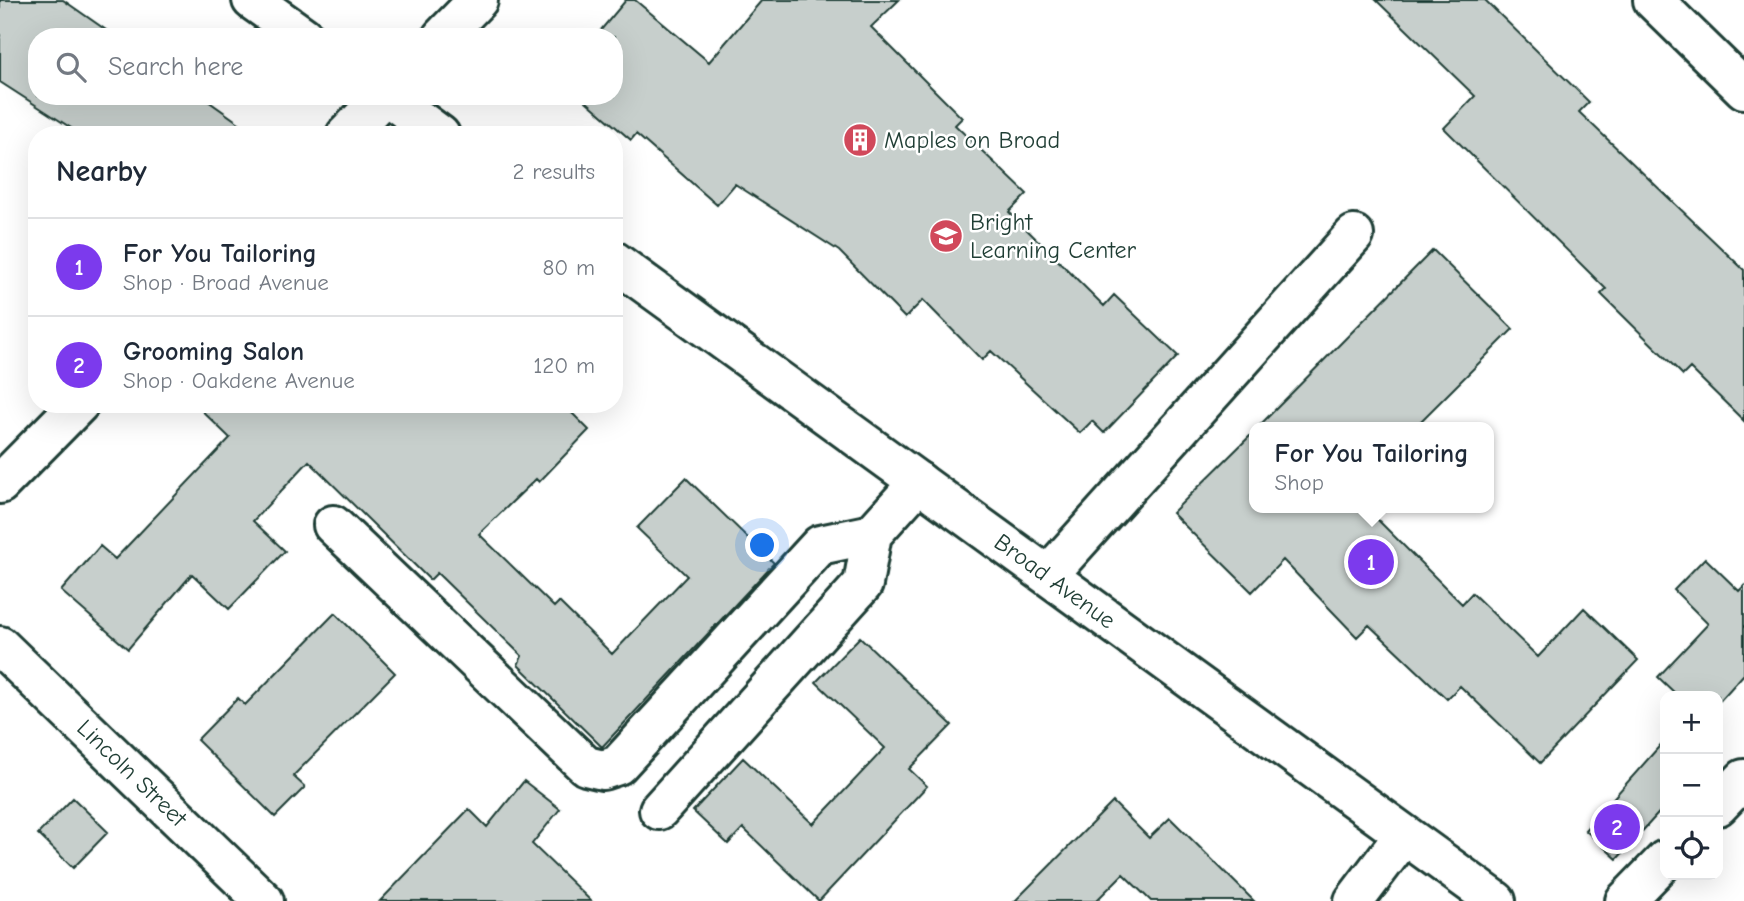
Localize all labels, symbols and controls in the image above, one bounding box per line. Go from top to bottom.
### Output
search box [28,28,623,105]
icon: search [52,48,90,86]
text: Search here [108,52,243,82]
building icon: Maples on Broad [841,121,879,159]
place label: Maples on Broad [884,126,1060,154]
text: Nearby [56,154,147,189]
text: 2 results [513,158,595,185]
place label: Bright Learning Center [970,208,1136,264]
school or university icon: Bright Learning Center [927,217,965,255]
text: For You Tailoring [123,239,317,269]
text: 1 [74,254,84,281]
text: 80 m [542,254,595,281]
text: Shop · Broad Avenue [123,269,329,296]
text: Grooming Salon [123,337,304,367]
text: 2 [73,352,85,379]
text: 120 m [533,352,595,379]
text: Shop · Oakdene Avenue [123,367,355,394]
popup [1249,422,1494,513]
text: For You Tailoring [1275,439,1468,469]
text: Shop [1275,469,1324,496]
your location [745,528,779,562]
street label: Broad Avenue [989,528,1121,634]
pin: 1 [1348,536,1394,588]
map controls [1660,691,1723,880]
button: + [1660,691,1723,754]
street label: Lincoln Street [71,714,193,833]
button: − [1660,754,1723,817]
pin: 2 [1594,801,1640,853]
button: locate [1660,817,1723,880]

